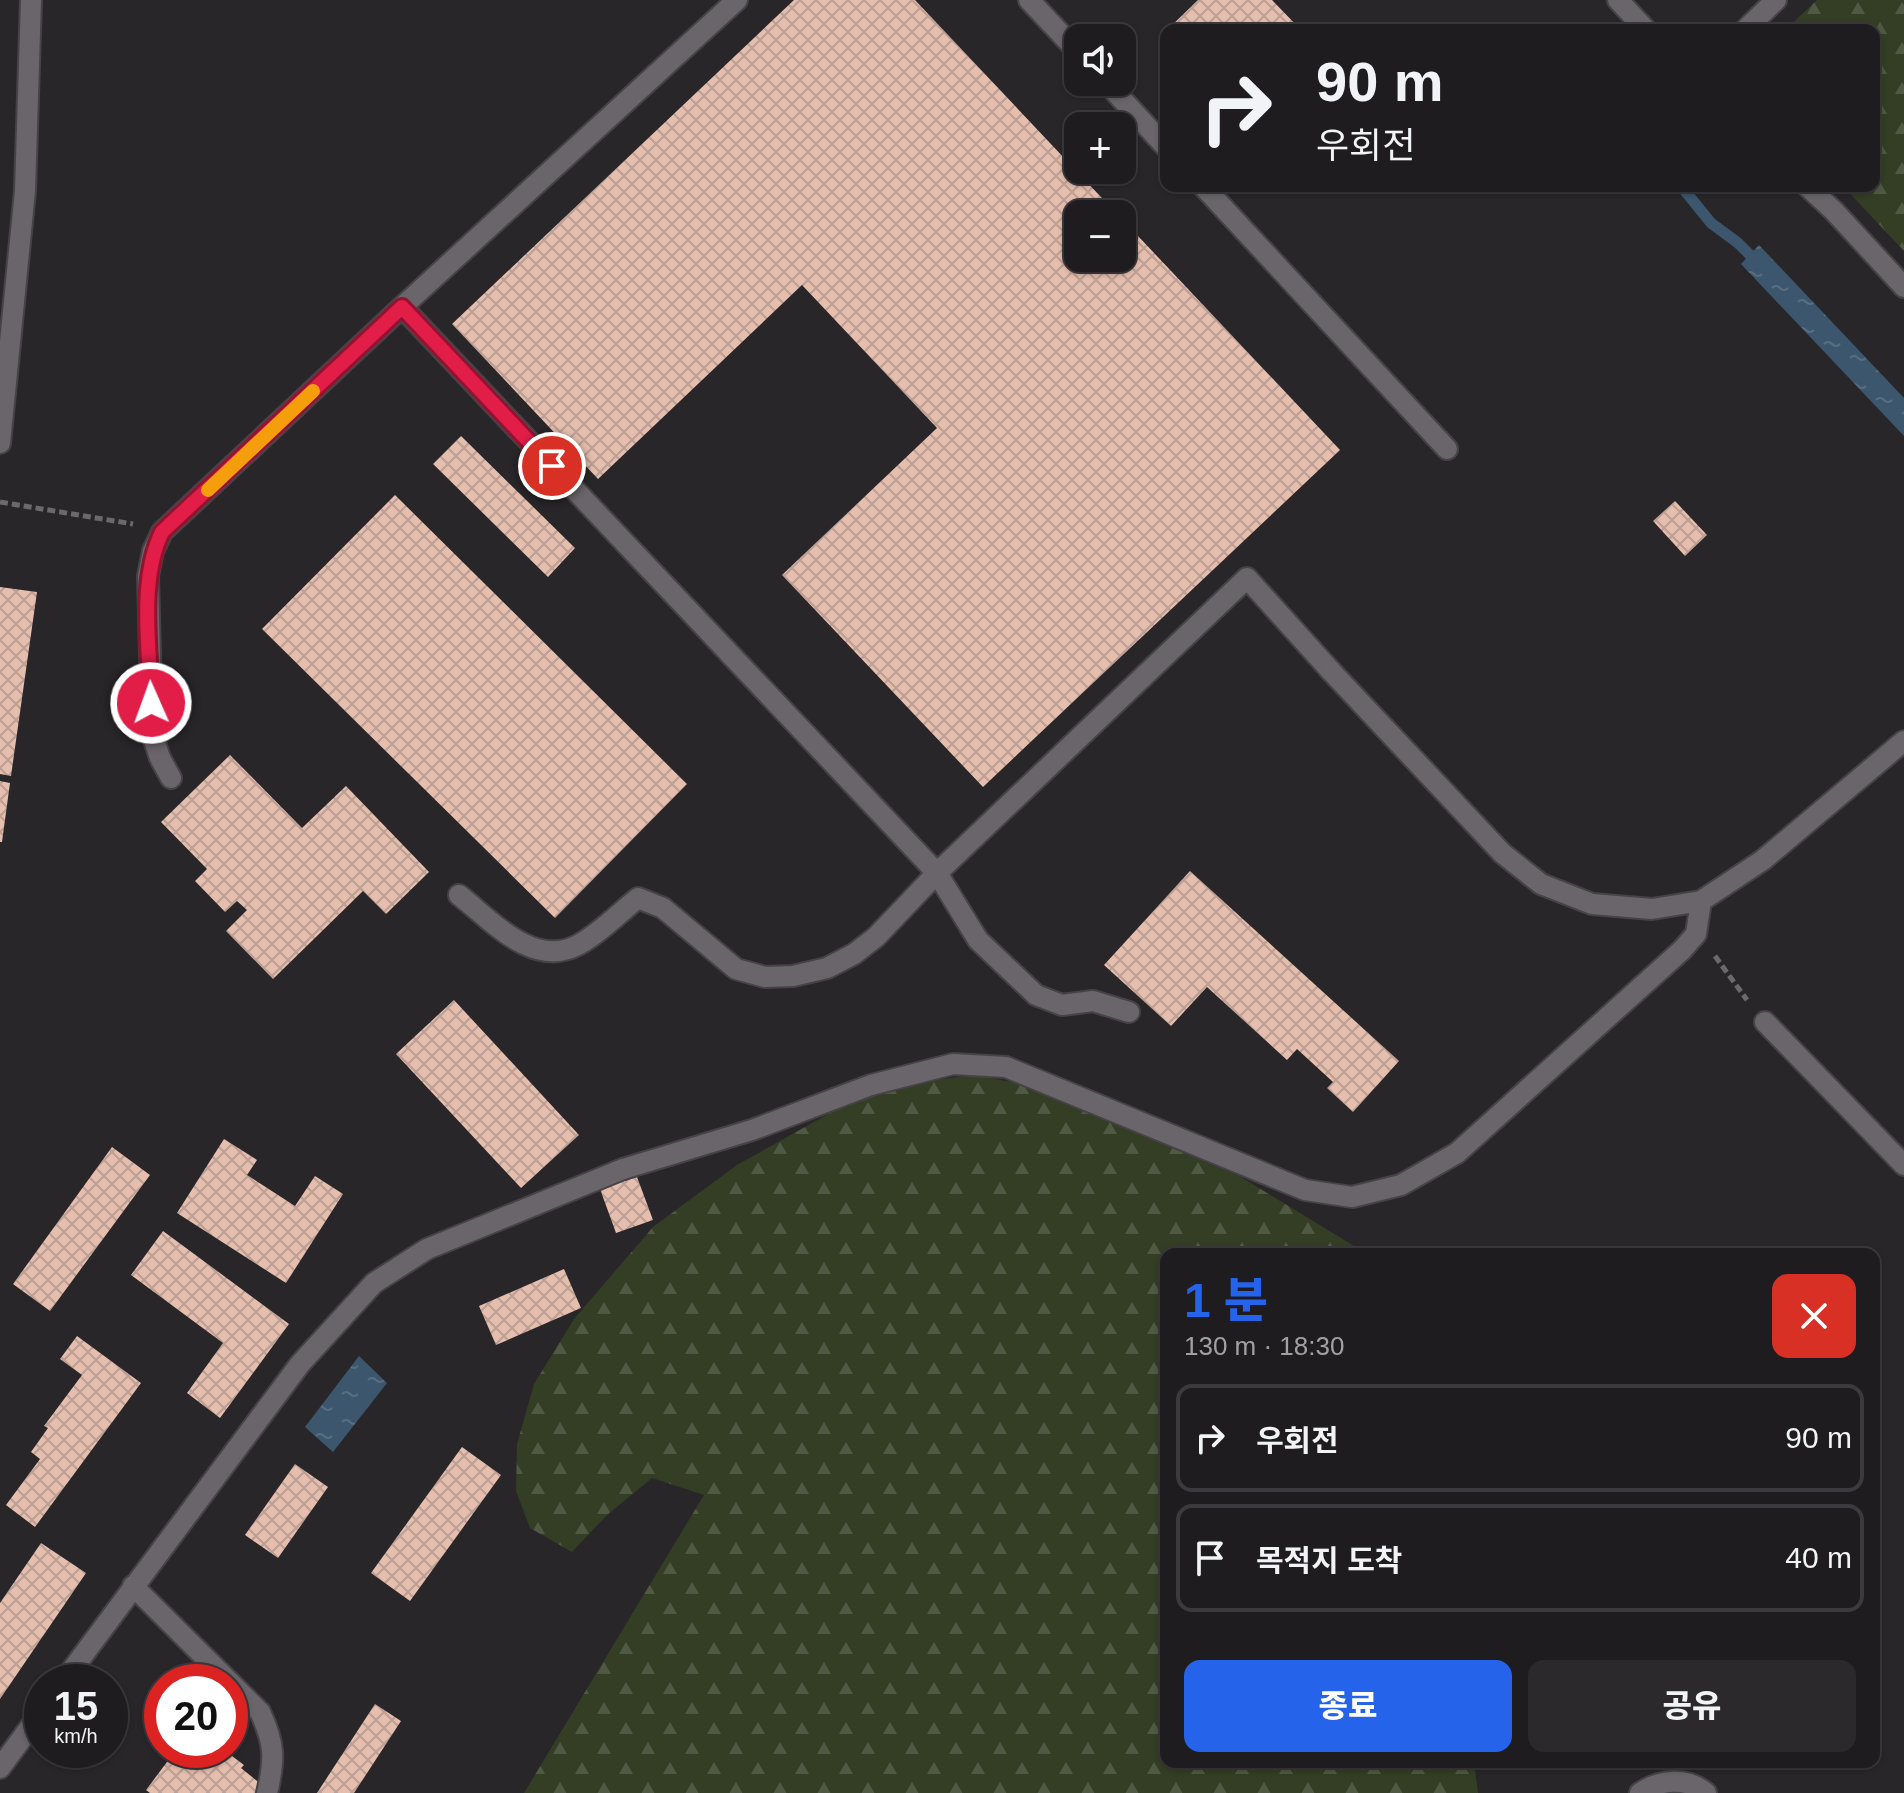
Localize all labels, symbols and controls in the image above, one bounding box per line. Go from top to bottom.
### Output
map controls [1064,24,1136,272]
button: sound [1064,24,1136,96]
text: 90 m [1316,50,1444,113]
icon: right [1184,56,1288,160]
button: + [1064,112,1136,184]
text: 우회전 [1316,125,1415,166]
button: − [1064,200,1136,272]
pin [518,432,586,500]
icon: arrive [530,444,574,488]
position arrow [109,661,193,745]
text: 1 분 [1184,1274,1268,1327]
button: close [1772,1274,1856,1358]
text: 130 m · 18:30 [1184,1331,1344,1361]
icon: right [1188,1416,1232,1460]
text: 90 m [1785,1421,1852,1454]
text: 우회전 [1256,1424,1339,1457]
icon: arrive [1188,1536,1232,1580]
text: 40 m [1785,1541,1852,1574]
text: 목적지 도착 [1256,1544,1402,1577]
button: 종료 [1184,1660,1512,1752]
button: 공유 [1528,1660,1856,1752]
speed limit sign: 20 [144,1664,248,1768]
text: 15 [54,1684,98,1728]
text: km/h [54,1725,98,1747]

